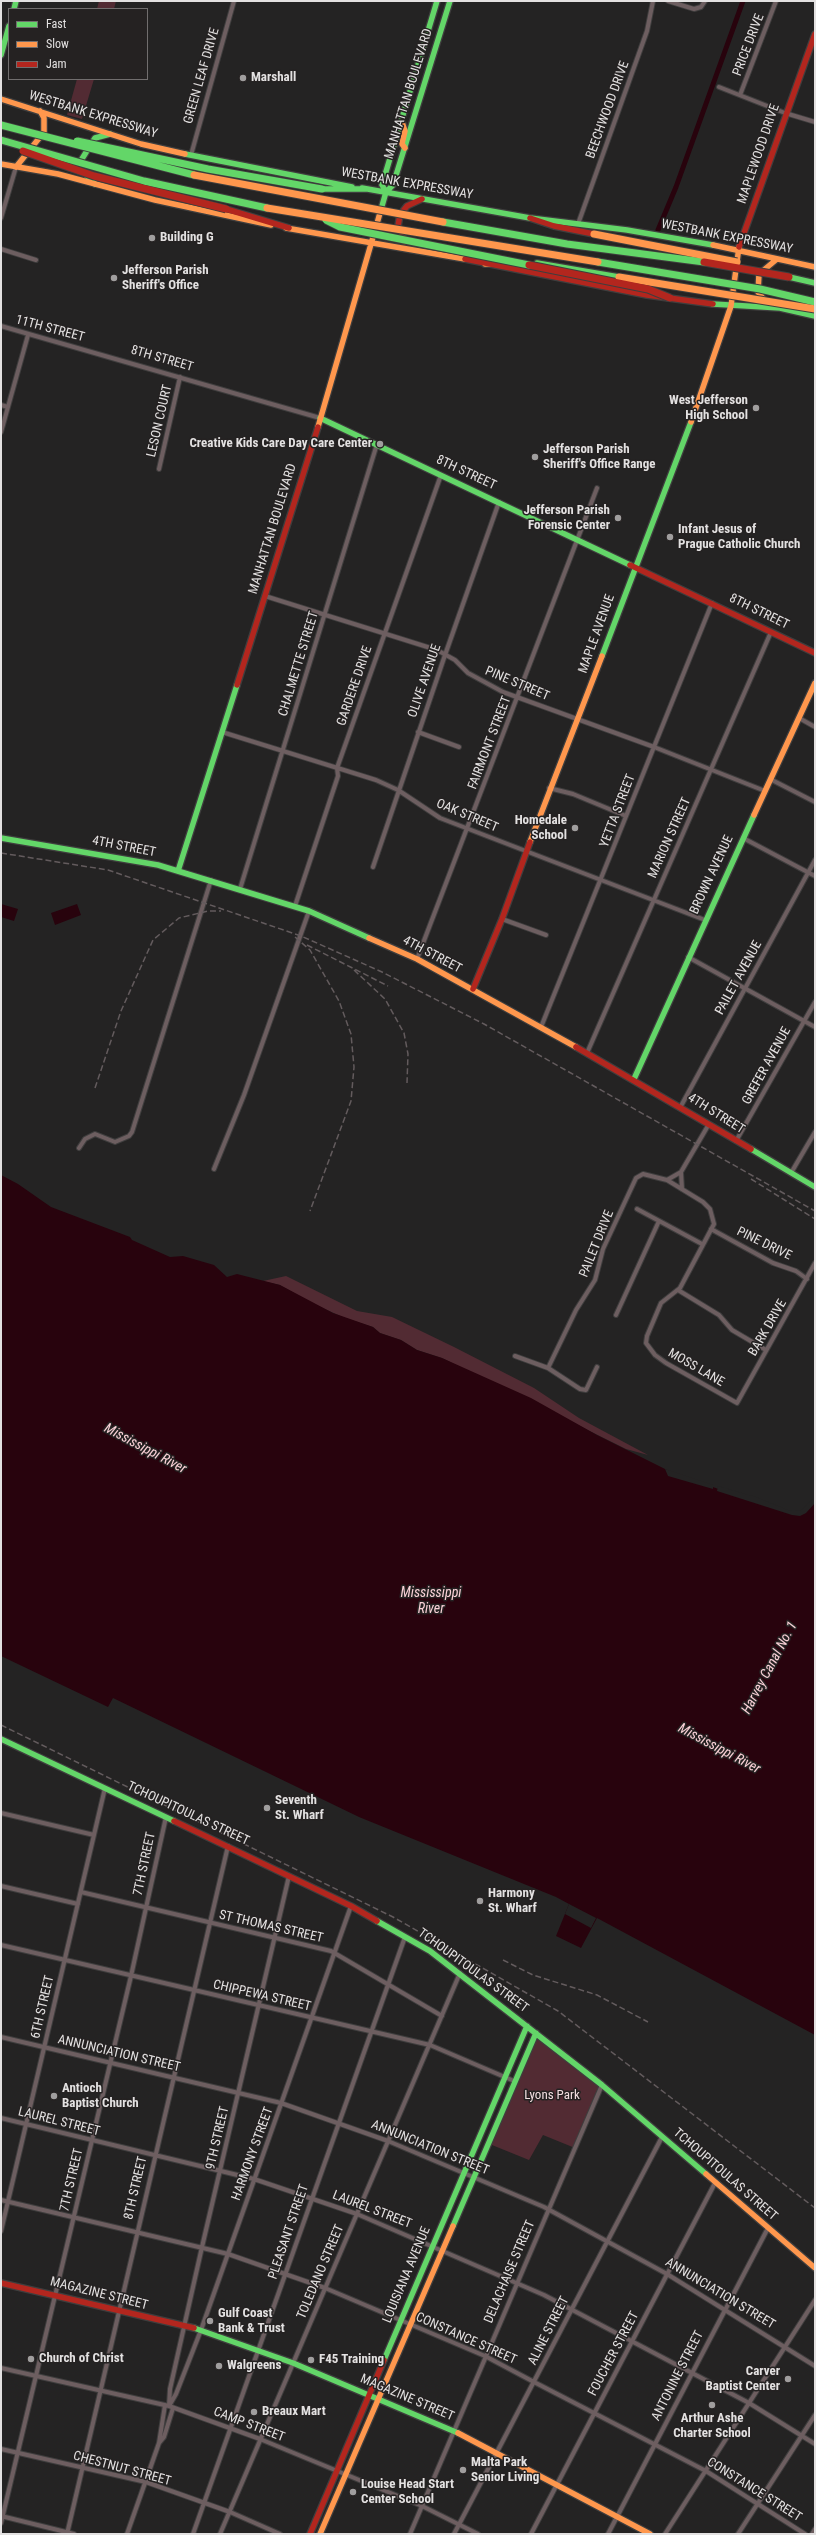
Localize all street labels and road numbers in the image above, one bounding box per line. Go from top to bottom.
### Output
street label: PRICE DRIVE [730,12,768,78]
street label: GREEN LEAF DRIVE [181,26,223,126]
street label: MANHATTAN BOULEVARD [382,27,436,161]
street label: BEECHWOOD DRIVE [583,59,633,161]
street label: WESTBANK EXPRESSWAY [27,88,159,142]
street label: MAPLEWOOD DRIVE [735,102,783,206]
street label: WESTBANK EXPRESSWAY [340,165,474,203]
street label: WESTBANK EXPRESSWAY [660,217,794,257]
street label: 11TH STREET [14,312,86,346]
street label: 8TH STREET [129,343,195,375]
street label: LESON COURT [144,383,176,459]
street label: 8TH STREET [433,452,499,494]
street label: MANHATTAN BOULEVARD [246,462,300,596]
street label: 8TH STREET [727,591,791,633]
street label: MAPLE AVENUE [576,592,618,676]
street label: CHALMETTE STREET [276,610,322,718]
street label: OLIVE AVENUE [405,642,445,720]
street label: GARDERE DRIVE [334,644,376,728]
street label: PINE STREET [483,664,551,704]
street label: FAIRMONT STREET [465,694,515,792]
street label: YETTA STREET [597,772,639,850]
street label: MARION STREET [645,795,695,881]
street label: OAK STREET [434,796,500,836]
street label: 4TH STREET [91,833,157,861]
street label: BROWN AVENUE [687,833,737,917]
street label: 4TH STREET [400,933,464,977]
street label: PAILET AVENUE [712,938,766,1018]
street label: GREFER AVENUE [739,1025,795,1107]
street label: 4TH STREET [685,1090,747,1138]
street label: PAILET DRIVE [576,1208,618,1280]
street label: PINE DRIVE [734,1224,794,1264]
street label: BARK DRIVE [746,1297,790,1359]
street label: MOSS LANE [665,1346,727,1390]
street label: TCHOUPITOULAS STREET [124,1779,252,1849]
street label: 7TH STREET [131,1831,159,1897]
street label: ST THOMAS STREET [217,1907,325,1947]
street label: TCHOUPITOULAS STREET [415,1926,531,2016]
street label: 6TH STREET [28,1974,58,2040]
street label: CHIPPEWA STREET [212,1977,312,2015]
street label: ANNUNCIATION STREET [56,2032,182,2076]
street label: LAUREL STREET [16,2104,102,2140]
street label: 9TH STREET [203,2105,233,2171]
street label: HARMONY STREET [229,2105,277,2203]
street label: ANNUNCIATION STREET [369,2117,491,2179]
street label: TCHOUPITOULAS STREET [670,2126,780,2224]
street label: 7TH STREET [57,2147,87,2213]
street label: 8TH STREET [121,2155,151,2221]
street label: PLEASANT STREET [265,2182,313,2282]
street label: LAUREL STREET [330,2188,414,2232]
street label: DELACHAISE STREET [481,2218,539,2326]
street label: TOLEDANO STREET [294,2223,348,2321]
street label: LOUISIANA AVENUE [380,2225,434,2325]
street label: ANNUNCIATION STREET [662,2255,778,2333]
street label: MAGAZINE STREET [48,2274,150,2314]
street label: ALINE STREET [525,2294,573,2368]
street label: FOUCHER STREET [585,2309,643,2399]
street label: CONSTANCE STREET [413,2310,519,2368]
street label: ANTONINE STREET [649,2328,707,2424]
street label: MAGAZINE STREET [358,2371,456,2425]
street label: CAMP STREET [211,2404,287,2446]
street label: CHESTNUT STREET [71,2448,173,2490]
street label: CONSTANCE STREET [704,2455,804,2525]

